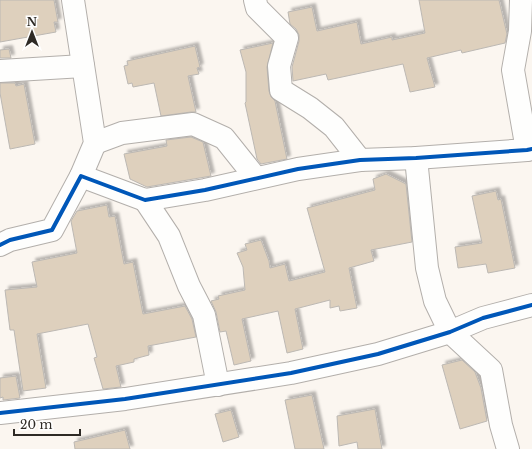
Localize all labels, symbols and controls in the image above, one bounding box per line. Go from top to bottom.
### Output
north arrow [12,12,52,52]
text: N [27,15,38,29]
scale bar [14,411,80,437]
text: 20 m [20,417,52,432]

